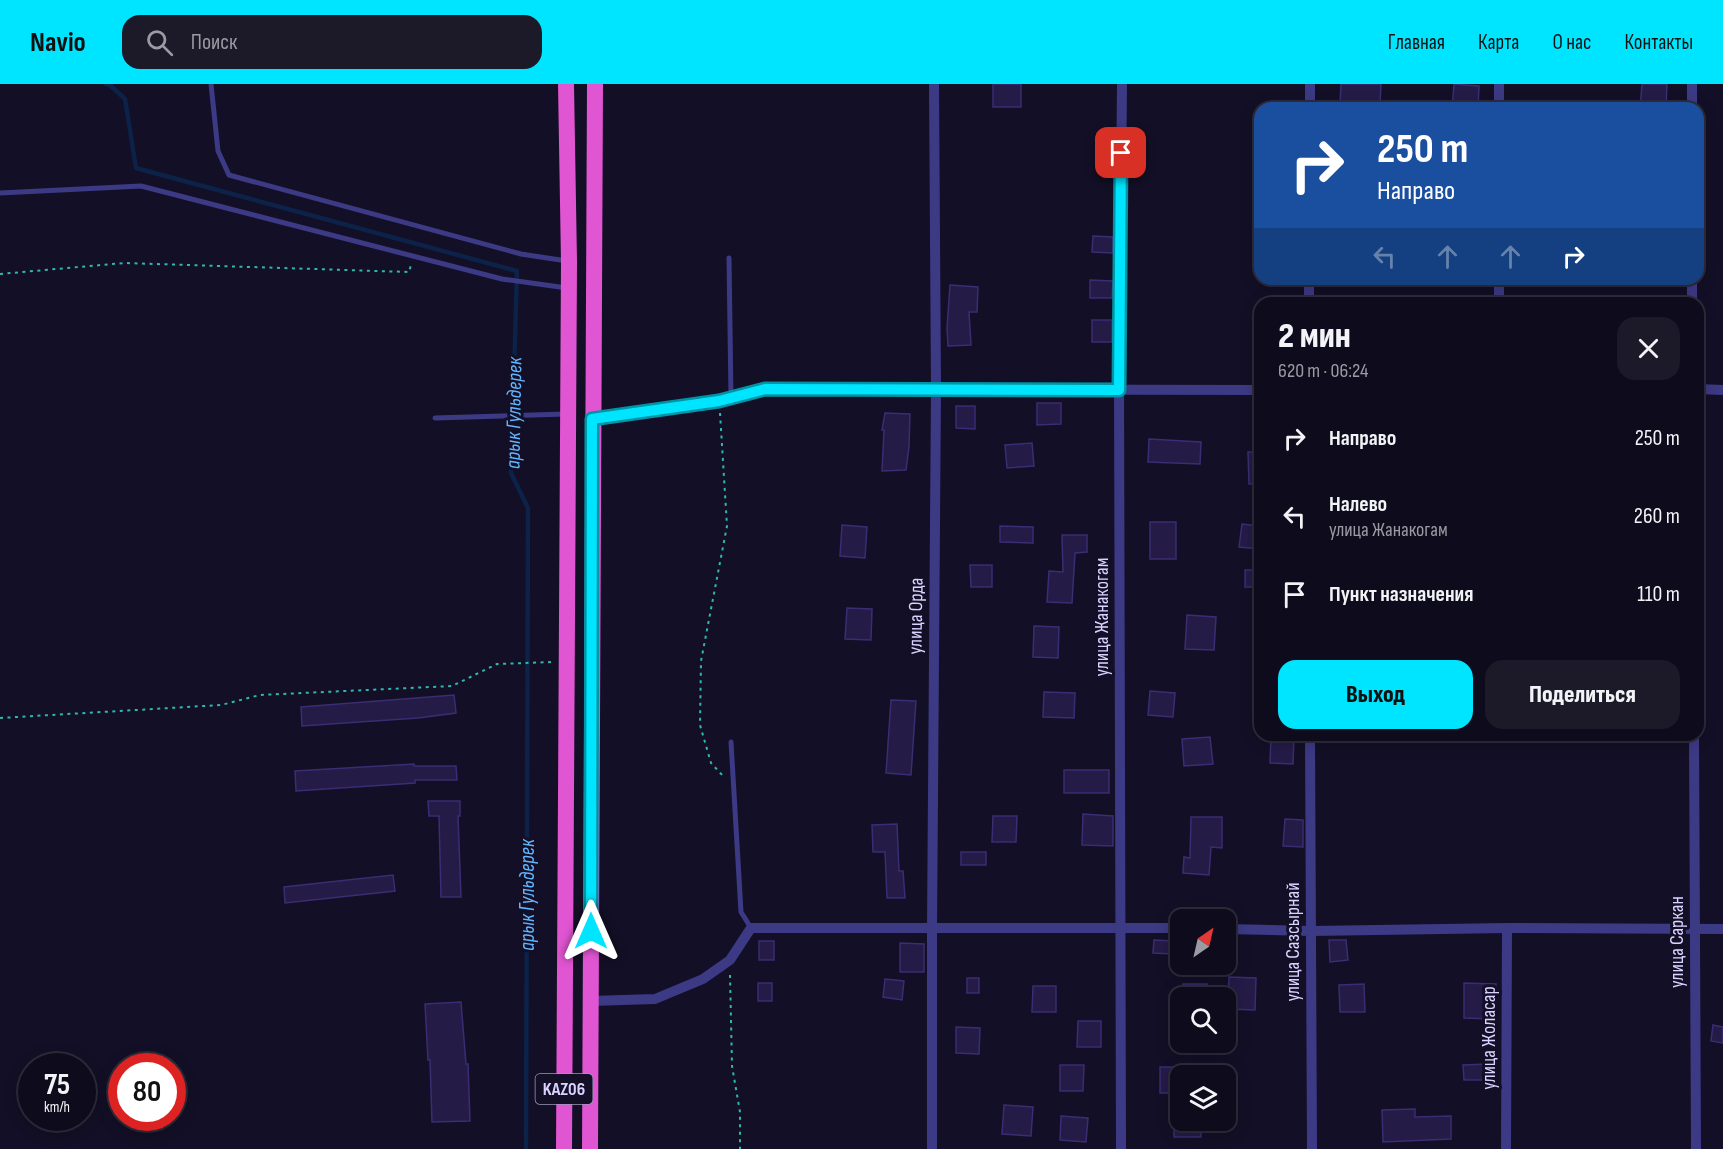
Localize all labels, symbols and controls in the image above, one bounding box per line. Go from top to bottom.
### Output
search box [122,15,542,69]
text: Navio [30,26,86,59]
icon: search [143,26,176,59]
text: Поиск [191,29,237,56]
text: Главная [1388,30,1445,55]
text: Карта [1478,30,1519,55]
text: О нас [1552,30,1591,55]
text: Контакты [1624,30,1693,55]
text: 250 m [1377,124,1468,175]
icon: right [1278,126,1356,204]
pin [1095,127,1146,178]
icon: arrive [1104,136,1137,169]
text: Направо [1377,175,1455,207]
icon: left [1368,240,1401,273]
icon: ahead [1431,240,1464,273]
icon: ahead [1494,240,1527,273]
icon: right [1557,240,1590,273]
text: 2 мин [1278,315,1351,358]
button: close [1617,317,1680,380]
water label: арык Гульдерек [501,356,527,469]
text: 620 m · 06:24 [1278,359,1368,383]
icon: right [1278,422,1311,455]
text: Направо [1329,425,1396,452]
text: 250 m [1635,425,1680,452]
text: Налево [1329,491,1387,518]
icon: left [1278,500,1311,533]
text: 260 m [1634,503,1680,530]
text: улица Жанакогам [1329,518,1448,542]
street label: улица Жанакогам [1090,558,1114,676]
street label: улица Орда [903,578,929,654]
icon: arrive [1278,578,1311,611]
text: Пункт назначения [1329,581,1473,608]
text: 110 m [1637,581,1680,608]
button: Выход [1278,660,1473,729]
button: Поделиться [1485,660,1680,729]
water label: арык Гульдерек [515,838,540,951]
street label: улица Сазсырнай [1281,882,1305,1002]
street label: улица Саркан [1665,896,1689,988]
position arrow [559,899,623,963]
north arrow [1170,909,1236,975]
map controls [1170,909,1236,1131]
street label: улица Жоласар [1477,986,1501,1090]
button: search [1170,987,1236,1053]
speed limit sign: 80 [108,1053,186,1131]
button: layers [1170,1065,1236,1131]
text: 75 [44,1067,70,1103]
road number: KАZ06 [536,1074,592,1104]
text: km/h [44,1098,70,1117]

